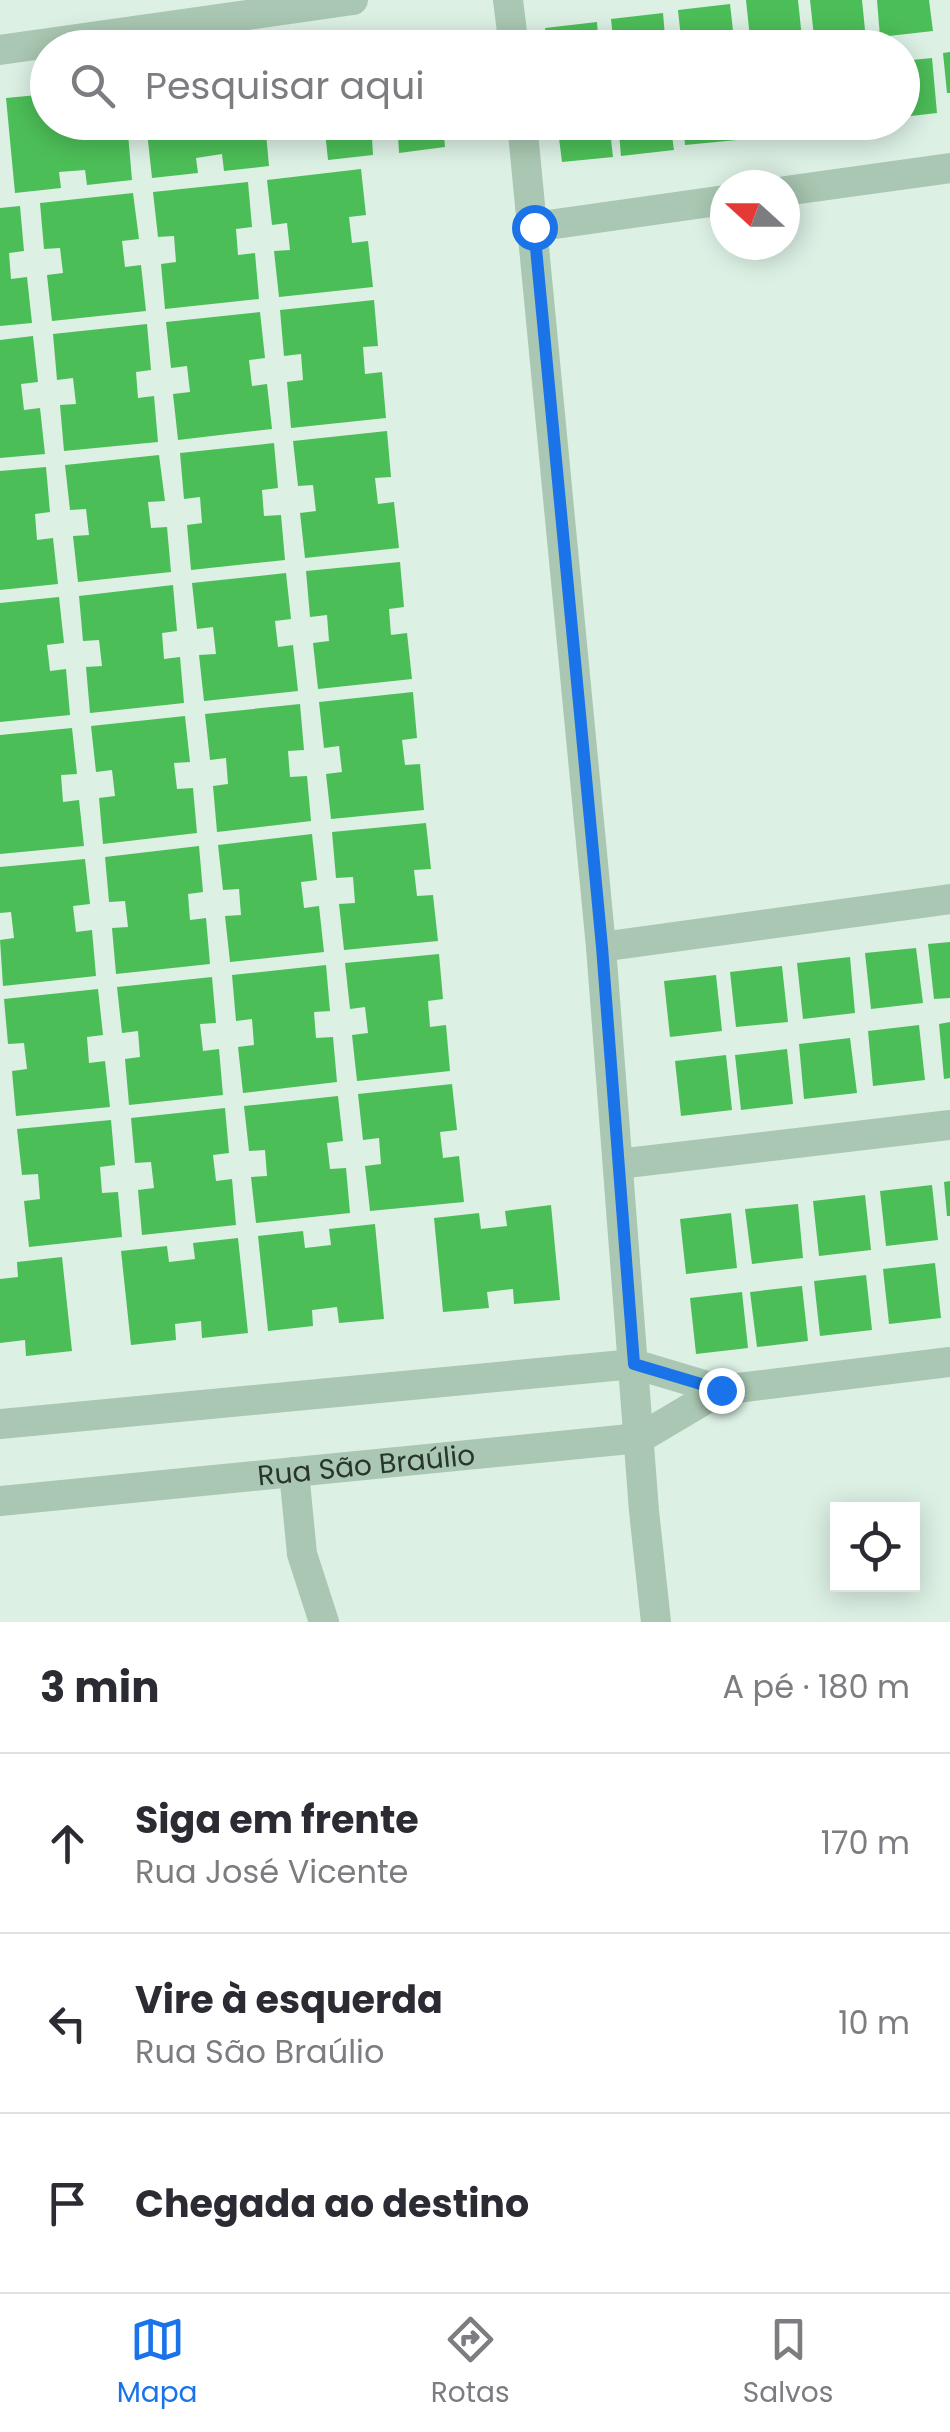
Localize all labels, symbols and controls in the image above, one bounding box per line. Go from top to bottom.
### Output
search box [30,30,920,140]
icon: search [65,58,120,113]
text: Pesquisar aqui [145,59,425,112]
north arrow [710,170,800,260]
route start [512,205,558,251]
route end [699,1368,745,1414]
street label: Rua São Braúlio [256,1435,477,1495]
map controls [830,1502,920,1592]
button: locate [830,1502,920,1592]
text: 3 min [40,1658,160,1717]
text: A pé · 180 m [723,1664,910,1709]
text: Siga em frente [135,1793,419,1846]
icon: ahead [40,1816,95,1871]
text: 170 m [821,1820,910,1865]
text: Rua José Vicente [135,1849,408,1894]
text: Vire à esquerda [135,1973,443,2026]
icon: left [40,1996,95,2051]
text: 10 m [838,2000,910,2045]
text: Rua São Braúlio [135,2029,384,2074]
icon: arrive [40,2176,95,2231]
text: Chegada ao destino [135,2177,529,2230]
tab: Mapa [117,2312,198,2414]
tab: Rotas [431,2312,510,2414]
tab: Salvos [743,2312,833,2414]

